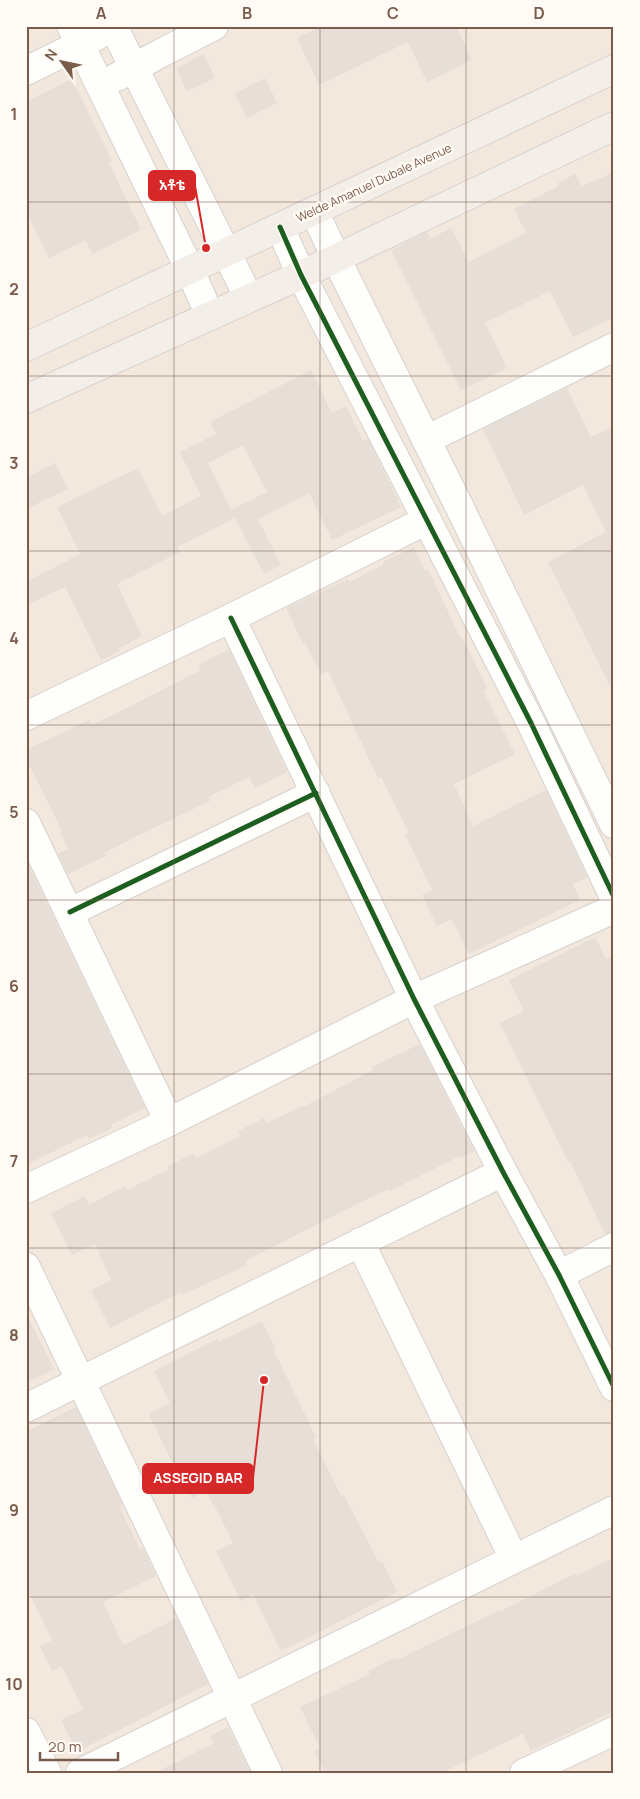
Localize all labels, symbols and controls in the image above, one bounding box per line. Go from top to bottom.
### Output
text: A [96,2,107,24]
text: B [242,2,252,24]
text: C [387,2,399,24]
text: D [533,2,545,24]
north arrow [38,38,88,88]
text: N [40,45,61,64]
text: 1 [10,103,18,125]
street label: Welde Amanuel Dubale Avenue [293,139,454,226]
callout: አቶቴ [149,171,195,200]
text: አቶቴ [159,175,185,194]
text: 2 [9,278,19,300]
text: 3 [9,452,19,474]
text: 4 [9,627,19,649]
text: 5 [9,801,19,823]
text: 6 [9,975,19,997]
text: 7 [10,1150,18,1172]
text: 8 [9,1324,19,1346]
callout: ASSEGID BAR [143,1464,253,1493]
text: ASSEGID BAR [153,1468,243,1487]
text: 9 [9,1499,19,1521]
text: 10 [5,1673,23,1695]
scale bar [40,1729,118,1761]
text: 20 m [48,1736,81,1757]

